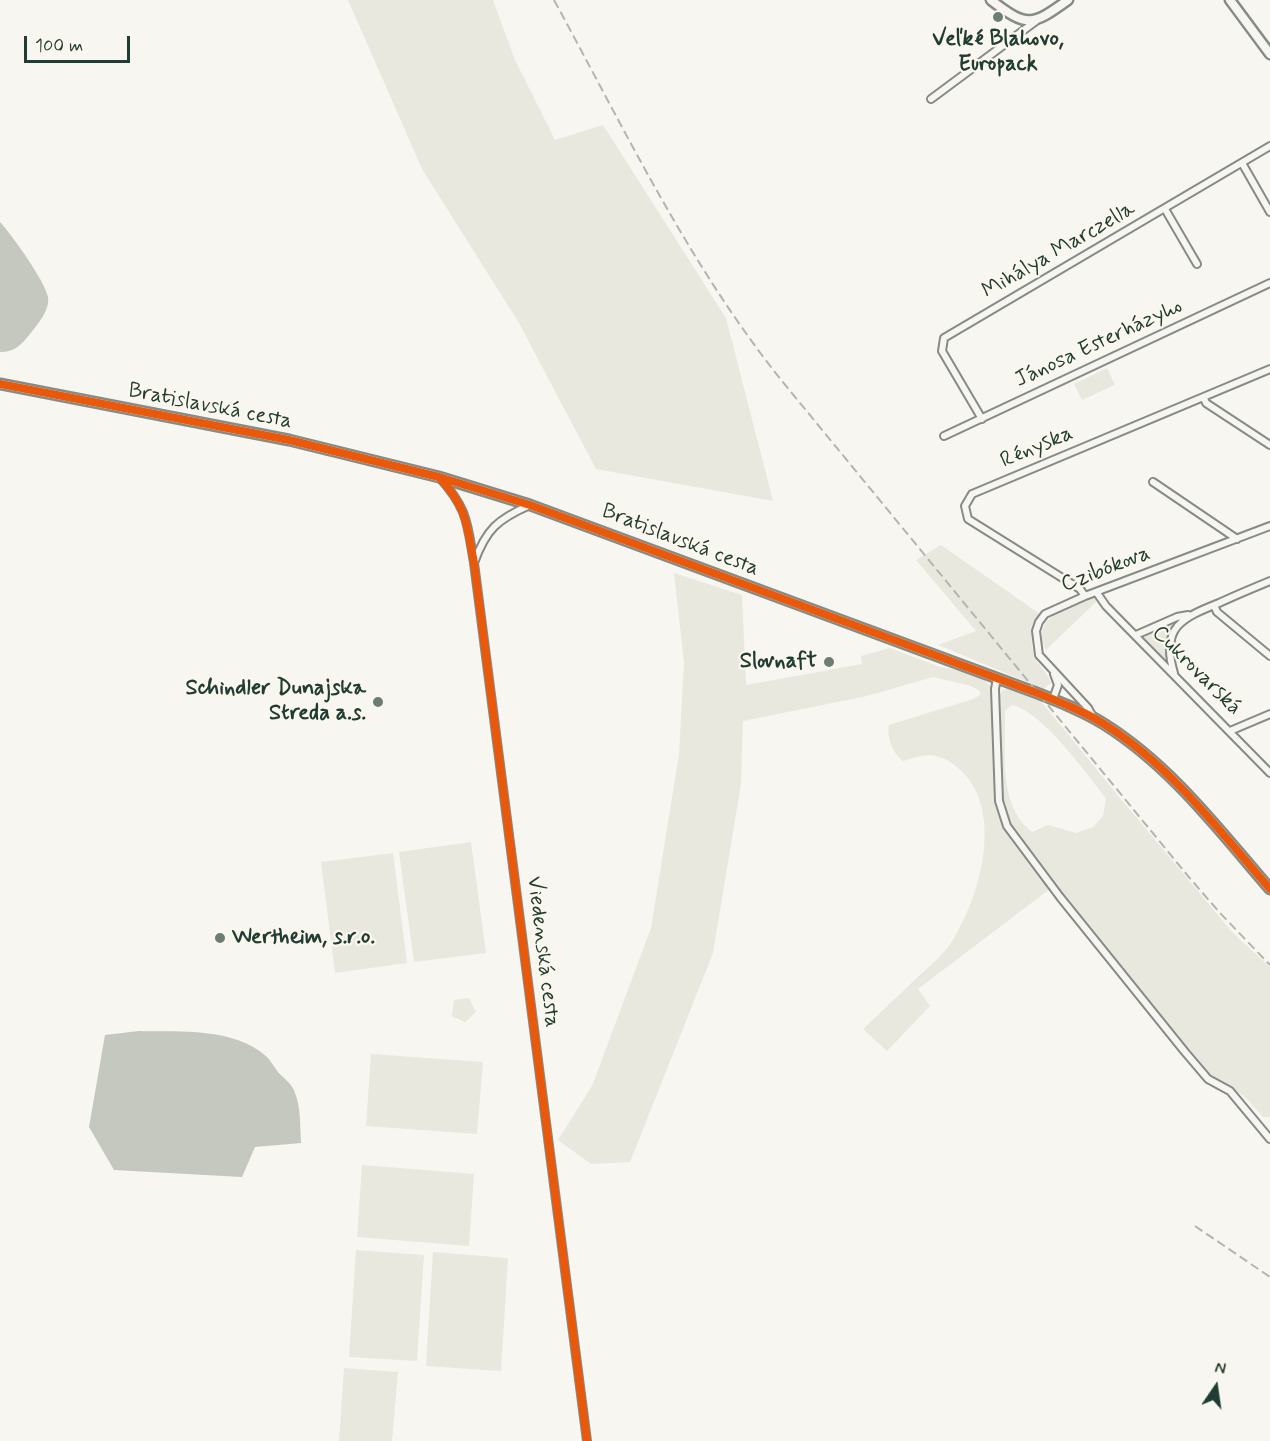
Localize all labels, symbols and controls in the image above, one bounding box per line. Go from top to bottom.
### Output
marker: Veľké Blahovo, Europack [991,10,1005,24]
scale bar [27,24,134,62]
place label: Veľké Blahovo, Europack [932,27,1064,78]
text: 100 m [35,34,83,58]
street label: Mihálya Marczella [978,197,1140,305]
street label: Jánosa Esterházyho [1011,294,1187,394]
street label: Bratislavská cesta [126,378,294,436]
street label: Rényska [997,421,1077,475]
street label: Bratislavská cesta [598,499,762,583]
street label: Czibókova [1058,541,1154,599]
street label: Cukrovarská [1146,621,1246,721]
place label: Slovnaft [740,649,817,675]
marker: Slovnaft [822,655,836,669]
place label: Schindler Dunajska Streda a.s. [185,676,366,728]
marker: Schindler Dunajska Streda a.s. [371,695,385,709]
street label: Viedenská cesta [520,875,564,1029]
place label: Wertheim, s.r.o. [232,925,375,951]
marker: Wertheim, s.r.o. [213,931,227,945]
north arrow [1186,1357,1246,1417]
text: N [1213,1358,1228,1380]

